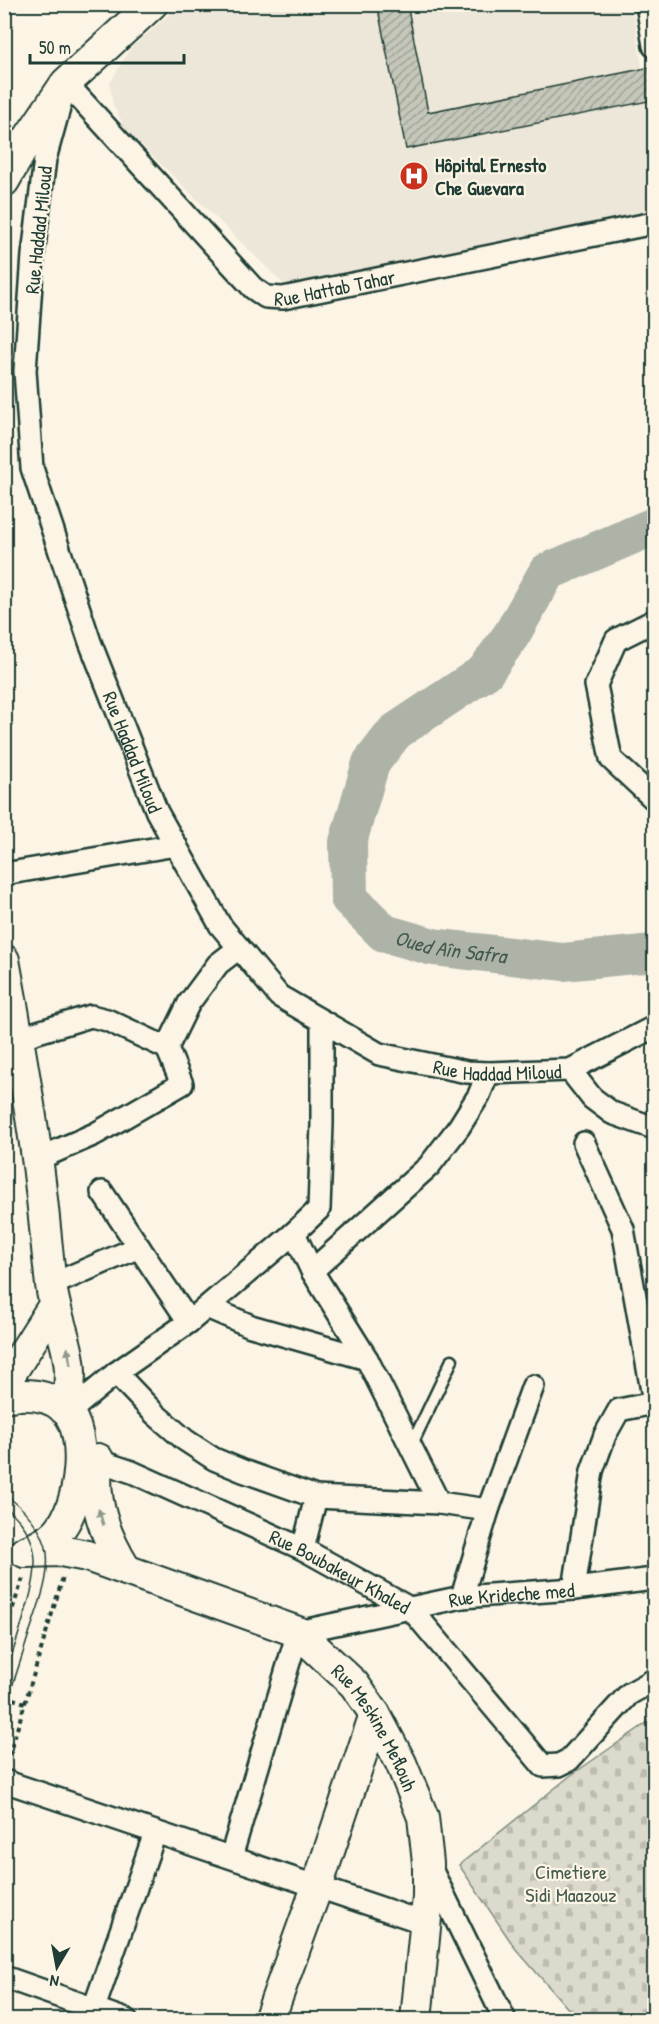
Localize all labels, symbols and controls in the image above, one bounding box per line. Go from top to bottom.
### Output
scale bar [30,27,184,65]
text: 50 m [39,35,71,60]
place label: Hôpital Ernesto Che Guevara [435,151,546,201]
hospital icon: Hôpital Ernesto Che Guevara [398,160,430,192]
street label: Rue Haddad Miloud [18,165,58,295]
street label: Rue Hattab Tahar [274,262,398,312]
street label: Rue Haddad Miloud [97,687,169,817]
water label: Oued Aîn Safra [392,922,511,970]
street label: Rue Haddad Miloud [431,1052,562,1086]
one-way arrow [64,1347,73,1366]
one-way arrow [96,1508,106,1526]
street label: Rue Boubakeur Khaled [265,1522,416,1620]
street label: Rue Krideche med [446,1575,576,1613]
street label: Rue Meskine Meflouh [326,1657,424,1795]
park label: Cimetiere Sidi Maazouz [525,1858,617,1908]
north arrow [27,1937,87,1997]
text: N [48,1970,60,1993]

